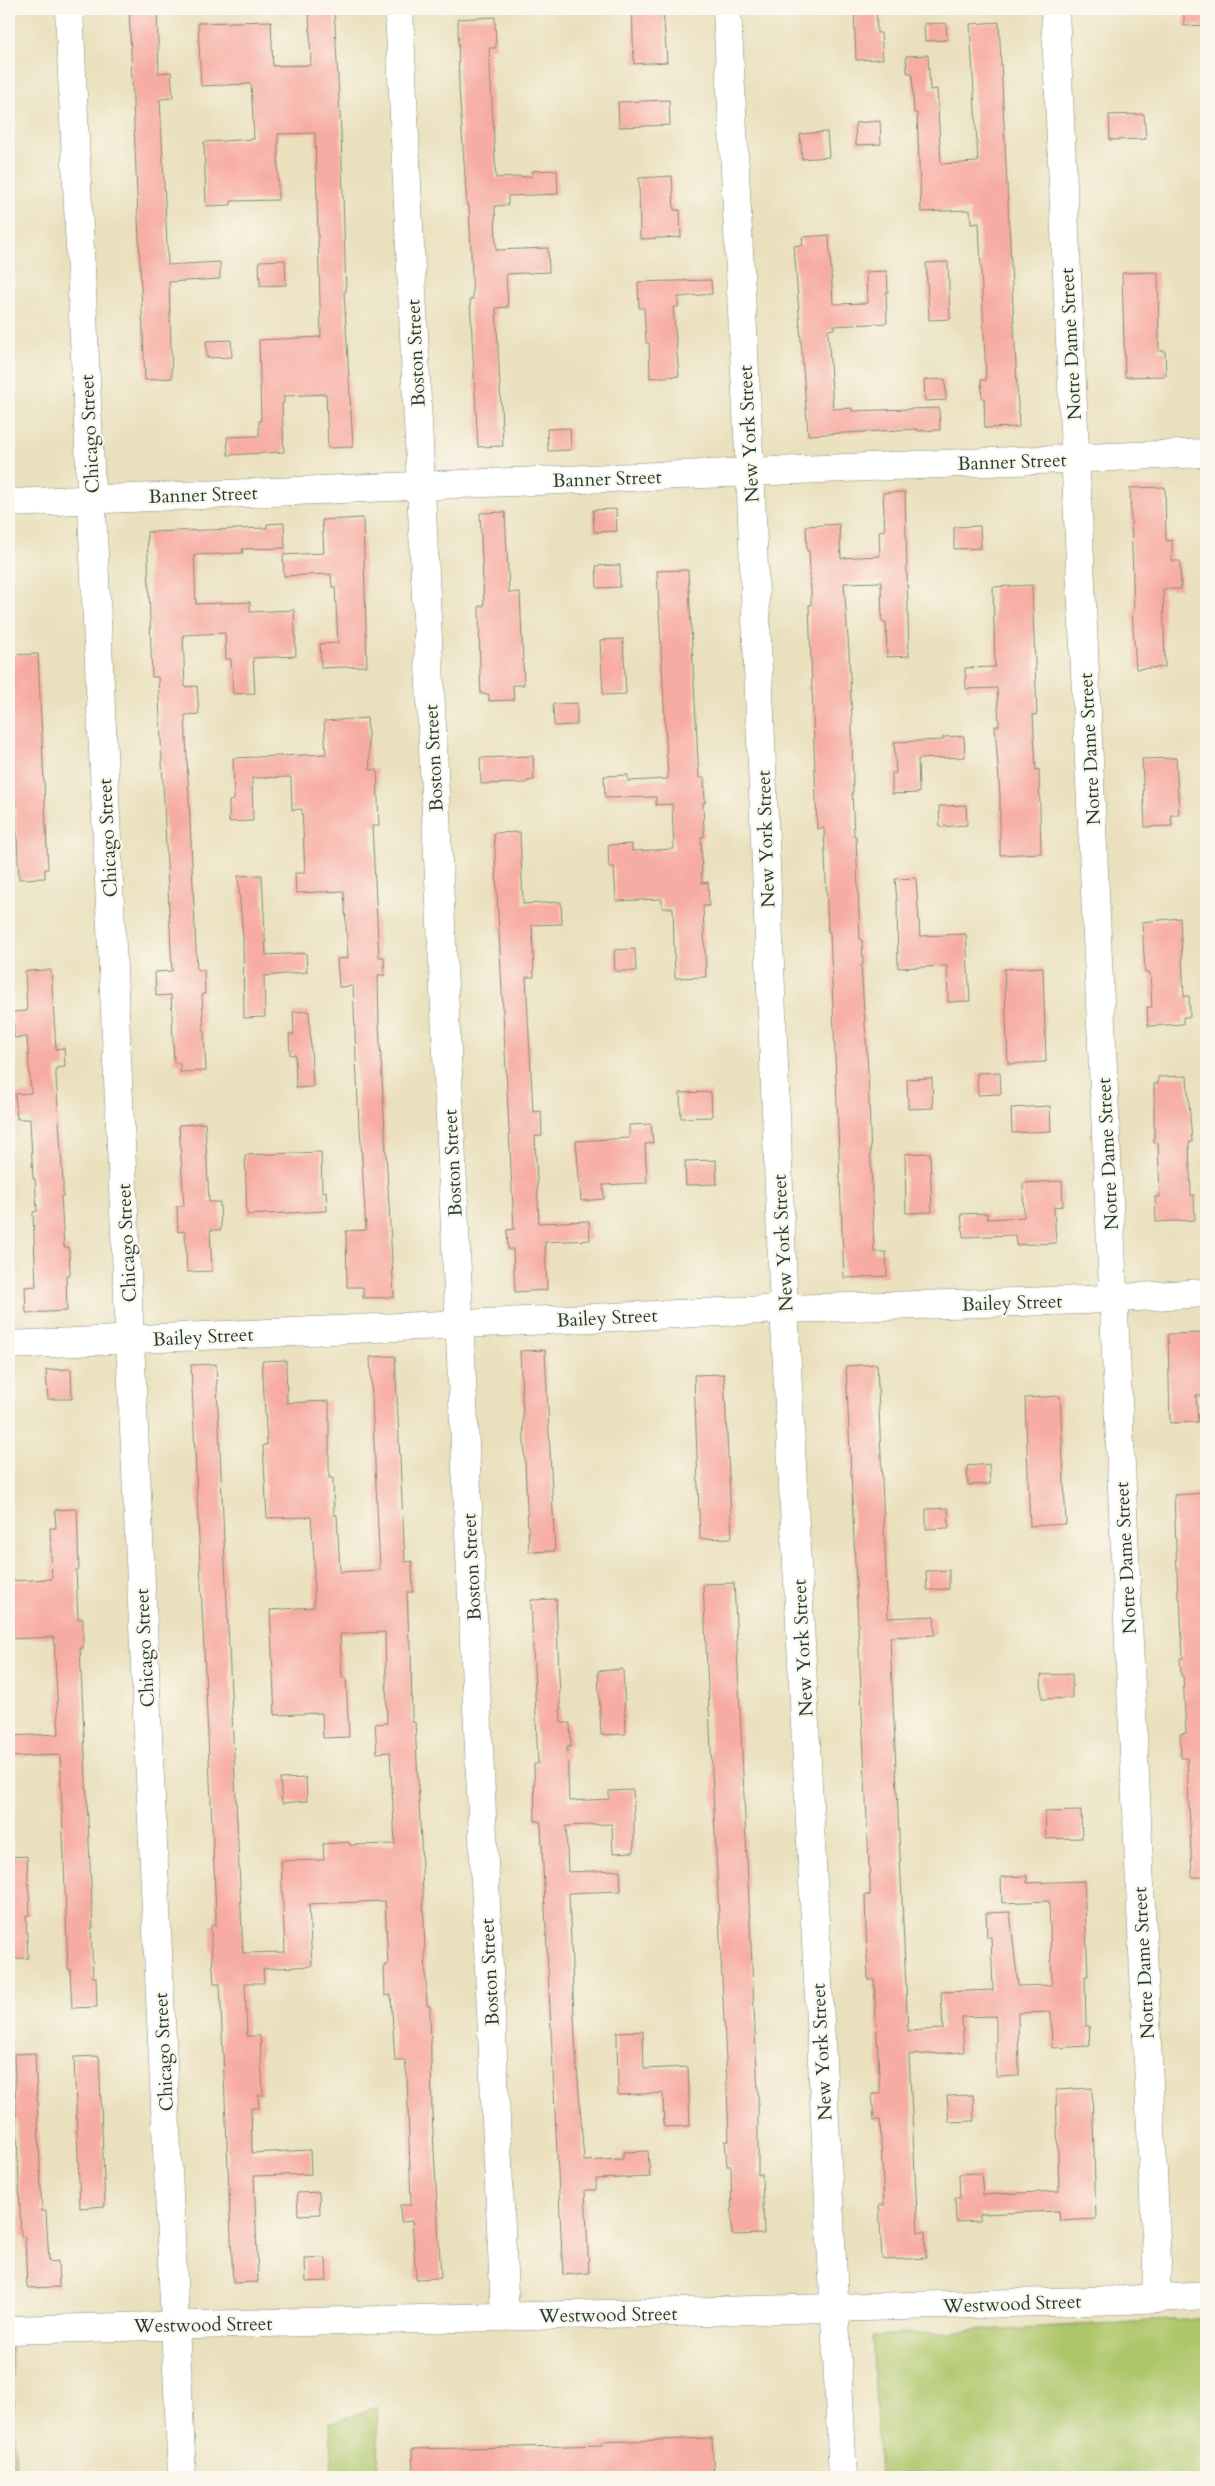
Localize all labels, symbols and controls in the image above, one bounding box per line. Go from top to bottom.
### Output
street label: Notre Dame Street [1054,267,1088,421]
street label: Boston Street [400,299,432,407]
street label: New York Street [732,365,766,503]
street label: Chicago Street [74,374,106,494]
street label: Banner Street [957,447,1067,477]
street label: Banner Street [552,464,662,494]
street label: Banner Street [148,480,258,510]
street label: Notre Dame Street [1073,672,1107,826]
street label: Boston Street [418,704,450,812]
street label: New York Street [751,770,781,908]
street label: Chicago Street [92,778,124,898]
street label: Notre Dame Street [1091,1077,1125,1231]
street label: Boston Street [437,1109,469,1217]
street label: New York Street [766,1174,800,1312]
street label: Chicago Street [111,1183,143,1303]
street label: Bailey Street [961,1288,1063,1318]
street label: Bailey Street [556,1302,658,1334]
street label: Bailey Street [152,1321,254,1353]
street label: Notre Dame Street [1109,1481,1143,1635]
street label: Boston Street [456,1513,488,1621]
street label: New York Street [786,1579,820,1717]
street label: Chicago Street [129,1588,161,1708]
street label: Notre Dame Street [1127,1886,1161,2040]
street label: Boston Street [474,1918,506,2026]
street label: New York Street [805,1983,839,2121]
street label: Chicago Street [148,1992,180,2112]
street label: Westwood Street [941,2289,1082,2319]
street label: Westwood Street [537,2301,678,2329]
street label: Westwood Street [132,2311,273,2339]

